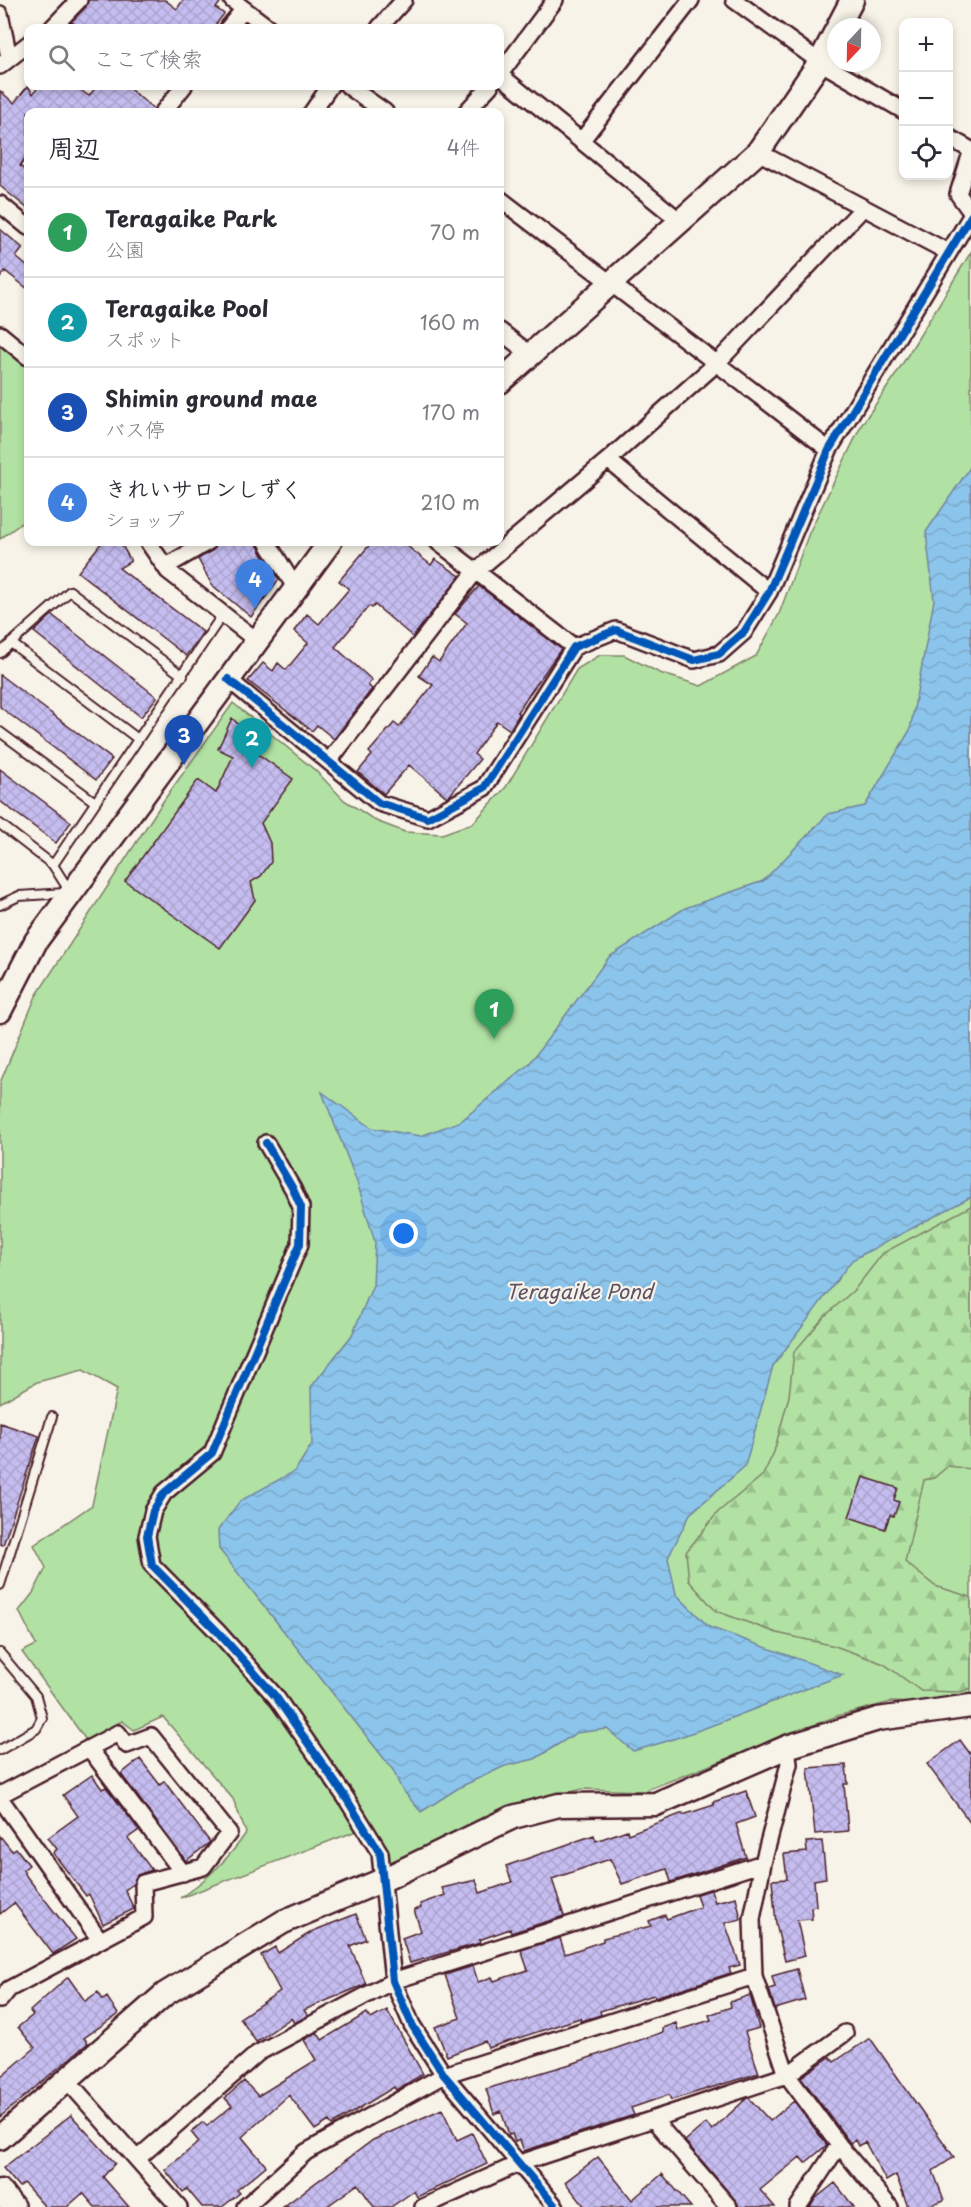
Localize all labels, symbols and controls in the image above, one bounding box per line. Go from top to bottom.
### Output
north arrow [827,18,881,72]
map controls [899,18,953,180]
button: + [899,18,953,72]
search box [24,24,504,90]
icon: search [45,41,78,74]
text: ここで検索 [93,41,203,74]
button: − [899,72,953,126]
button: locate [899,126,953,180]
text: 周辺 [48,128,100,167]
text: 4件 [447,132,480,162]
text: Teragaike Park [105,201,277,234]
text: 1 [63,217,72,247]
text: 70 m [430,217,480,247]
text: 公園 [105,234,145,264]
text: Teragaike Pool [105,291,268,324]
text: 2 [60,307,75,337]
text: 160 m [420,307,480,337]
text: スポット [105,324,185,354]
text: Shimin ground mae [105,381,317,414]
text: 3 [61,397,74,427]
text: 170 m [422,397,480,427]
text: バス停 [105,414,165,444]
text: きれいサロンしずく [105,471,303,504]
text: 4 [61,487,74,517]
text: 210 m [421,487,480,517]
text: ショップ [105,504,184,534]
pin: 4 [236,560,274,609]
pin: 3 [164,716,204,765]
pin: 2 [232,718,272,768]
pin: 1 [474,990,514,1039]
your location [389,1219,418,1248]
water label: Teragaike Pond [505,1276,656,1306]

